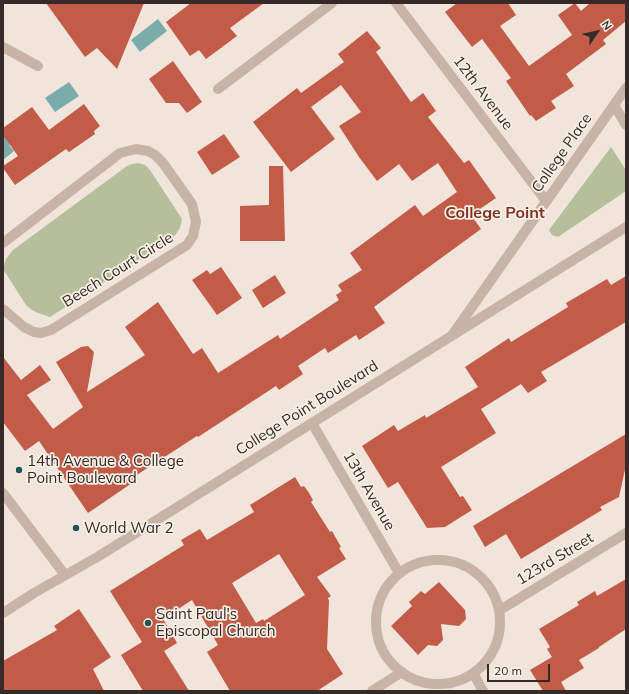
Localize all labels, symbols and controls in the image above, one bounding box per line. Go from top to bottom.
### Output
north arrow [577,12,617,52]
text: N [599,18,615,33]
street label: 12th Avenue [449,52,517,134]
street label: College Place [528,110,596,196]
district label: College Point [445,203,545,223]
street label: Beech Court Circle [59,229,177,311]
street label: College Point Boulevard [232,357,382,459]
street label: 13th Avenue [339,448,399,534]
place label: 14th Avenue & College Point Boulevard [27,452,184,487]
marker: 14th Avenue & College Point Boulevard [14,465,24,475]
place label: World War 2 [84,519,173,537]
marker: World War 2 [71,523,81,533]
street label: 123rd Street [513,529,597,589]
place label: Saint Paul's Episcopal Church [156,605,275,640]
marker: Saint Paul's Episcopal Church [143,618,153,628]
scale bar [489,656,552,682]
text: 20 m [494,663,522,678]

